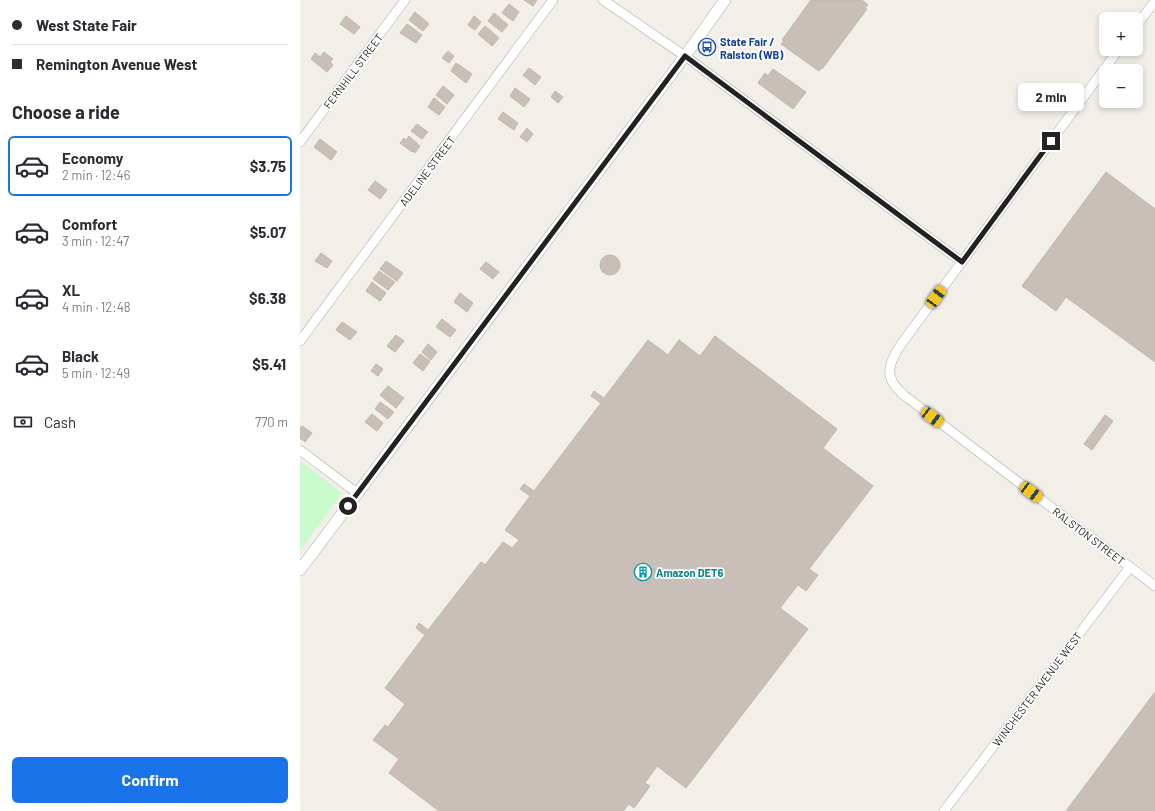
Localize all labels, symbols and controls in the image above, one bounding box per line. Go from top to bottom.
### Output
map controls [1099,12,1143,108]
button: + [1099,12,1143,56]
text: West State Fair [36,16,137,34]
street label: FERNHILL STREET [321,31,385,111]
place label: State Fair / Ralston (WB) [720,35,783,61]
bus stop icon: State Fair / Ralston (WB) [697,37,717,57]
text: Remington Avenue West [36,55,197,73]
button: − [1099,64,1143,108]
callout: 2 min [1018,83,1084,111]
text: 2 min [1035,89,1067,105]
text: Choose a ride [12,101,120,123]
route end [1042,132,1060,150]
street label: ADELINE STREET [396,133,458,209]
icon: car [14,148,50,184]
text: Economy [62,149,123,167]
text: $3.75 [250,157,286,175]
text: 2 min · 12:46 [62,167,130,183]
icon: car [14,214,50,250]
text: Comfort [62,215,117,233]
text: $5.07 [250,223,286,241]
text: 3 min · 12:47 [62,233,129,249]
icon: car [14,280,50,316]
text: XL [62,281,80,299]
car [924,284,948,310]
text: $6.38 [249,289,286,307]
text: 4 min · 12:48 [62,299,131,315]
icon: car [14,346,50,382]
text: Black [62,347,99,365]
text: $5.41 [252,355,286,373]
text: 5 min · 12:49 [62,365,130,381]
car [919,405,945,429]
icon: cash [12,411,34,433]
text: Cash [44,413,76,431]
text: 770 m [255,414,288,430]
car [1018,480,1044,504]
route start [339,497,357,515]
street label: RALSTON STREET [1050,505,1128,567]
building icon: Amazon DET6 [633,562,653,582]
place label: Amazon DET6 [656,566,723,579]
street label: WINCHESTER AVENUE WEST [990,629,1084,749]
button: Confirm [12,757,288,803]

